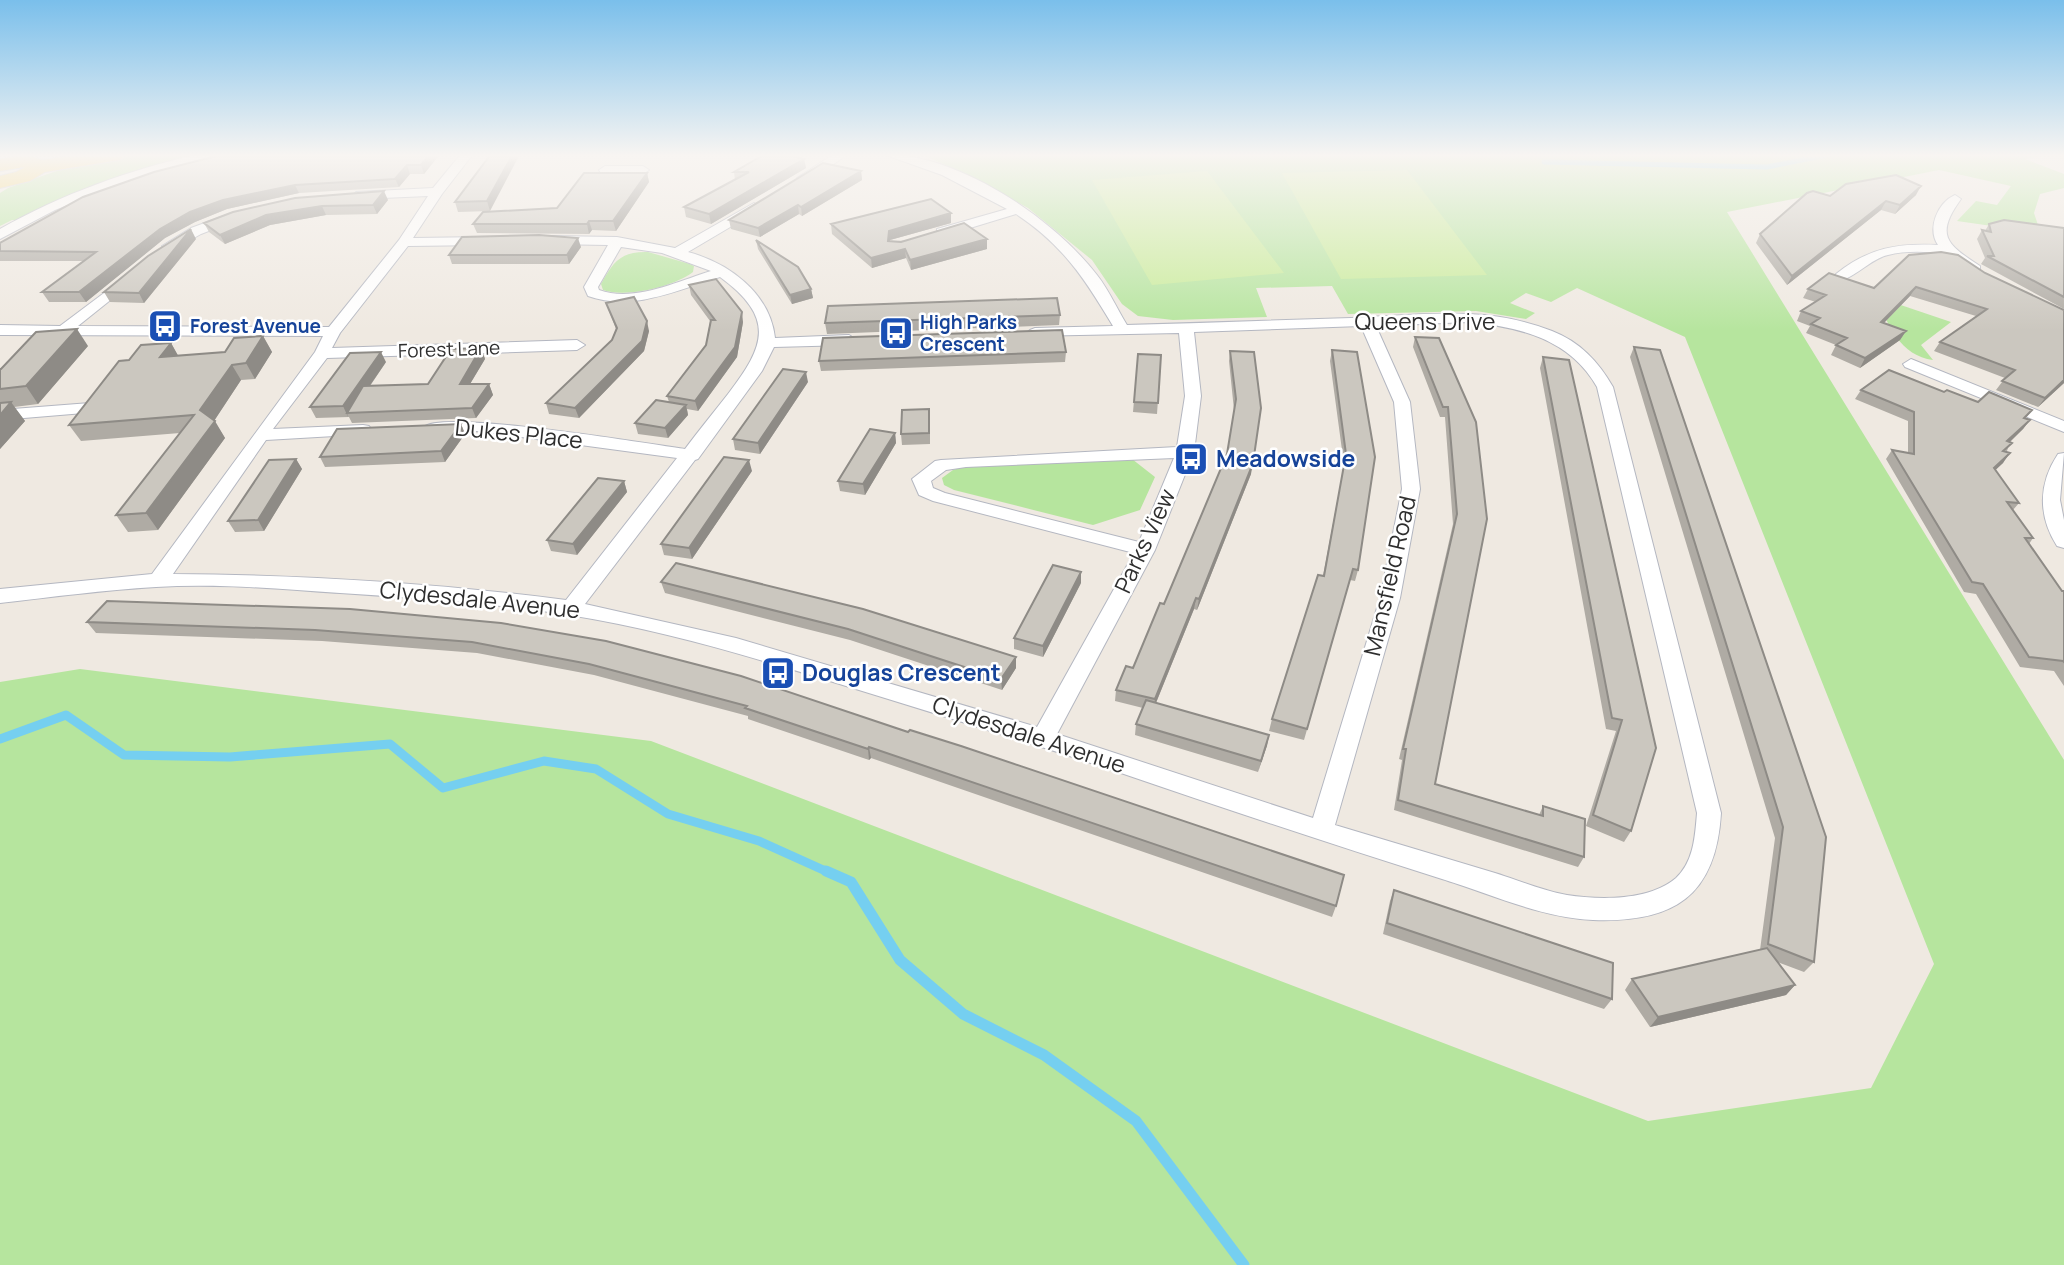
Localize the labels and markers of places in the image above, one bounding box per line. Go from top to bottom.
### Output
bus stop icon: Forest Avenue [146,307,184,345]
place label: High Parks Crescent [920,309,1017,357]
place label: Forest Avenue [190,313,321,339]
bus stop icon: High Parks Crescent [877,314,915,352]
bus stop icon: Meadowside [1172,440,1210,478]
place label: Meadowside [1216,442,1356,474]
bus stop icon: Douglas Crescent [759,654,797,692]
place label: Douglas Crescent [802,656,1001,688]

